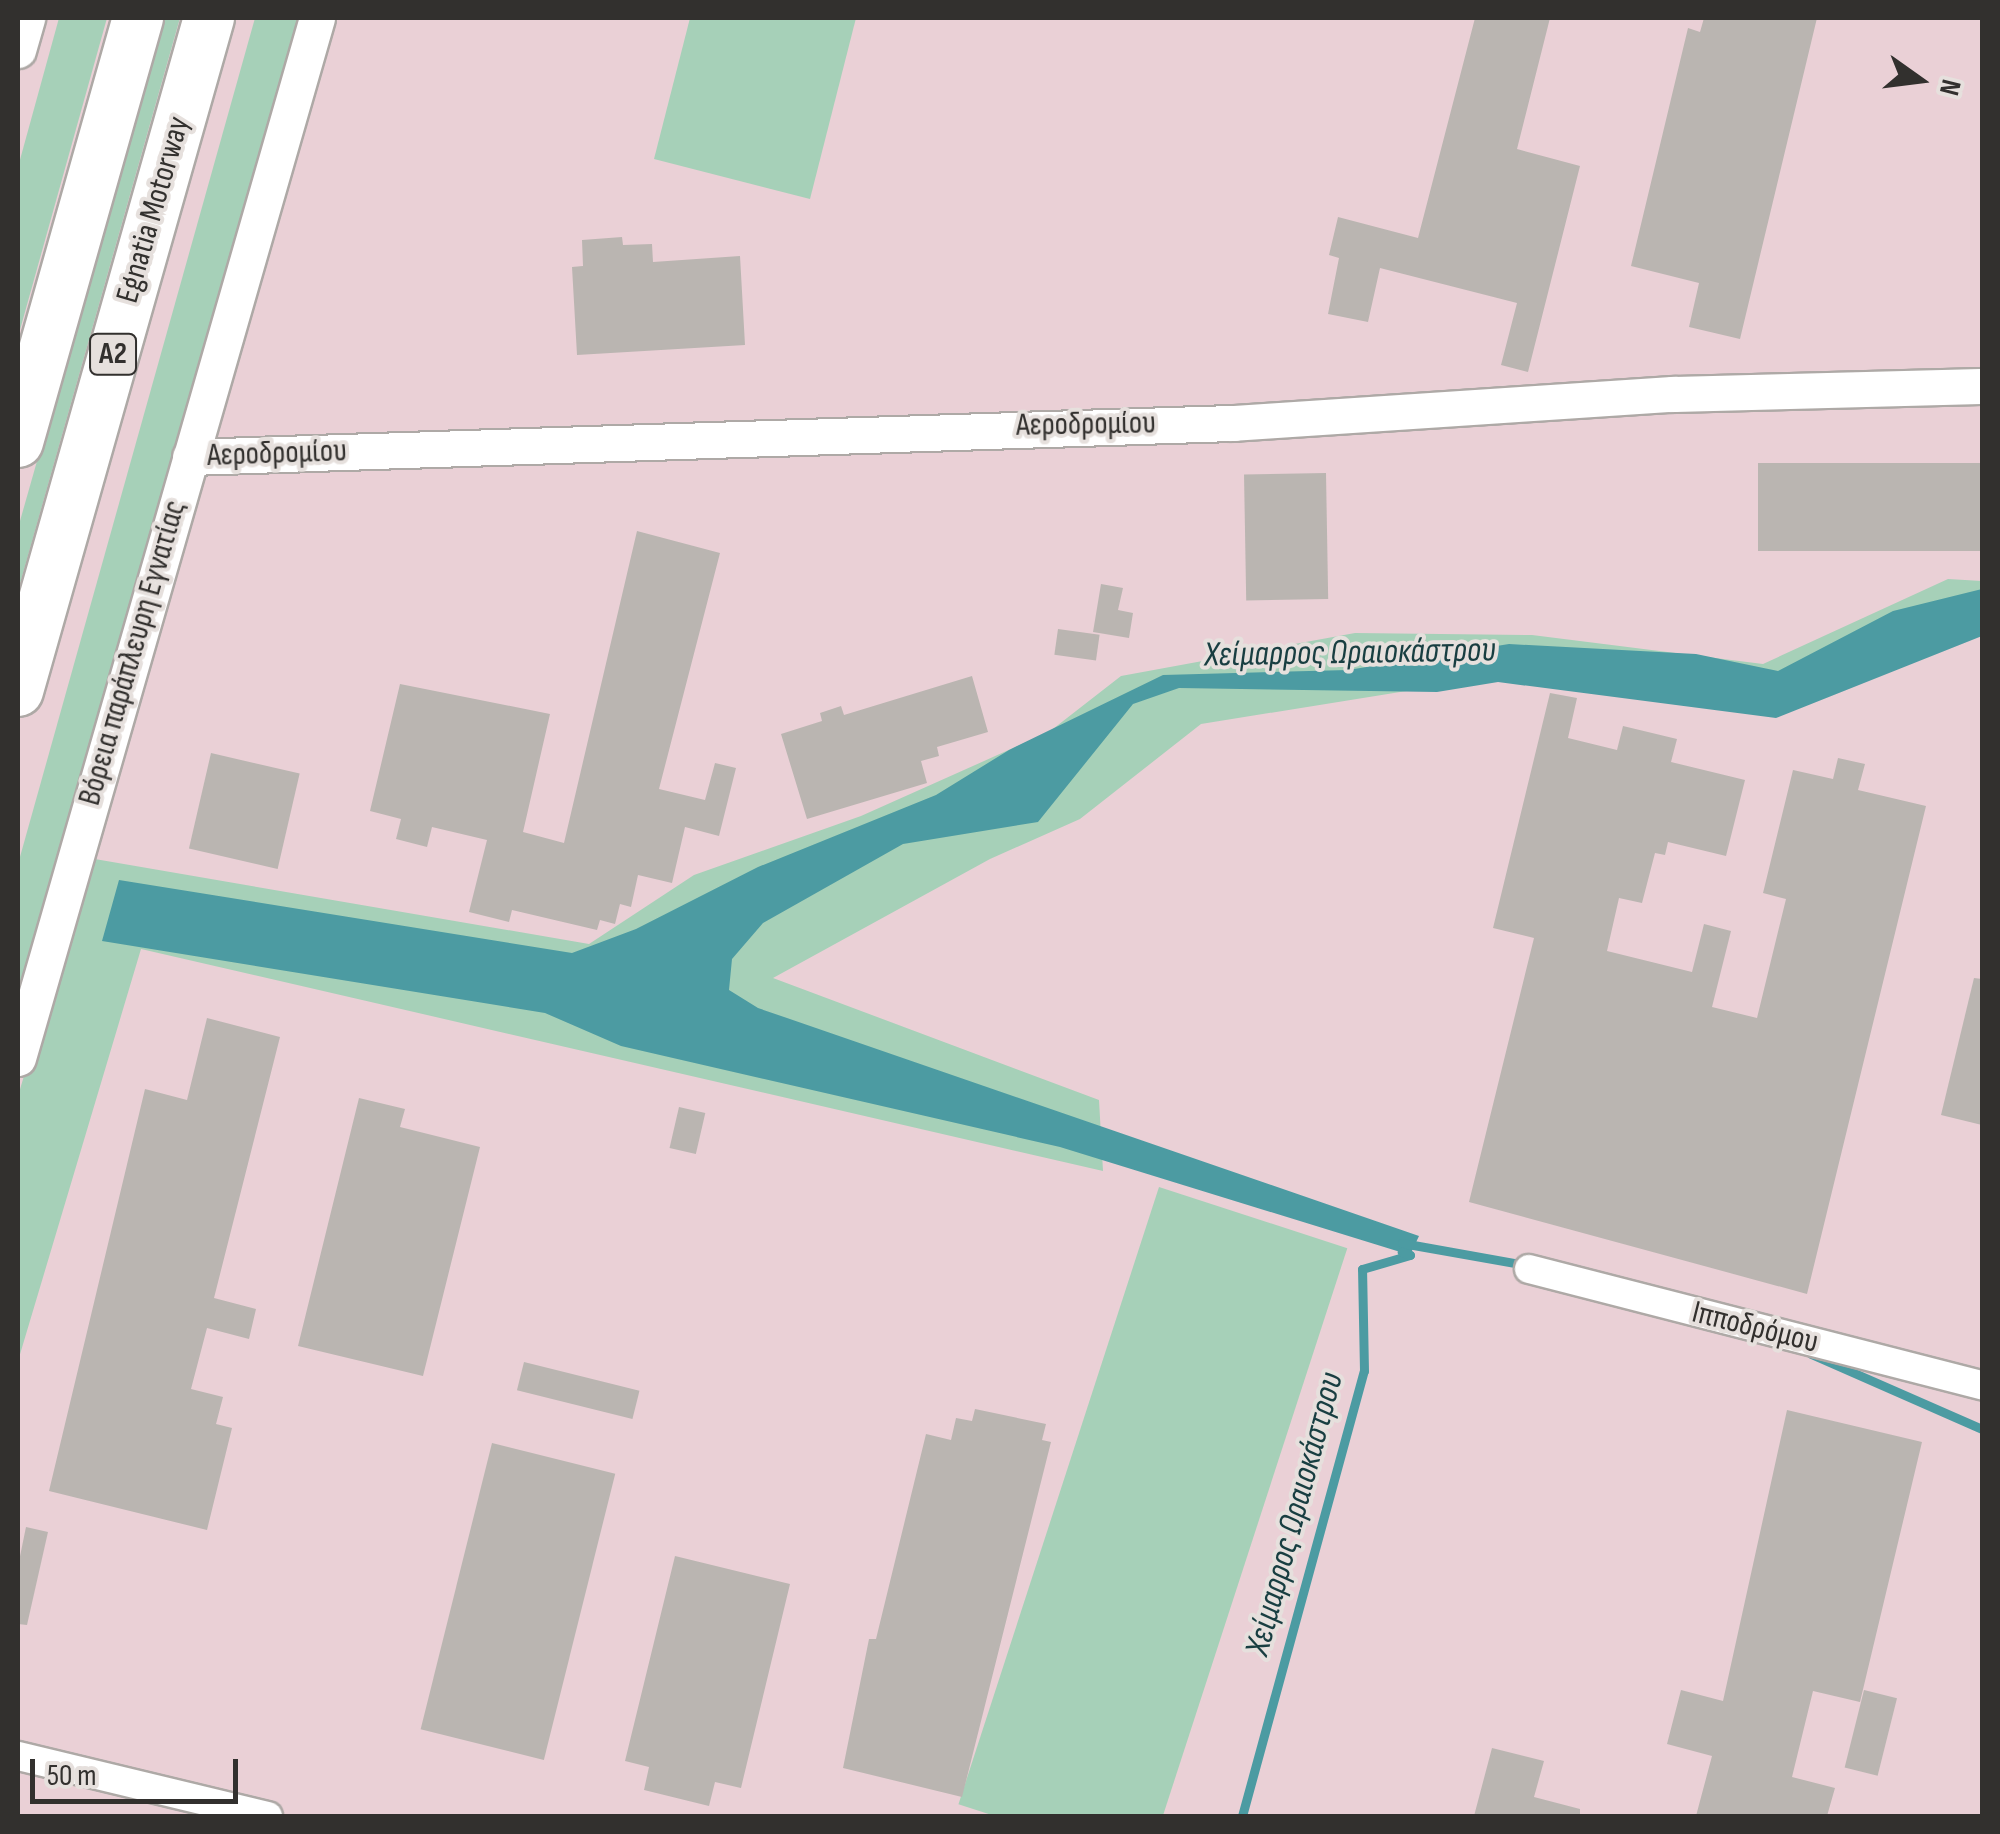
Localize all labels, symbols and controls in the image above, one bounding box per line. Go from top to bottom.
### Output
north arrow [1870,30,1970,130]
text: N [1932,76,1967,99]
street label: Egnatia Motorway [109,113,199,307]
road number: Α2 [88,329,138,379]
street label: Αεροδρομίου [1016,405,1156,445]
street label: Αεροδρομίου [207,432,347,476]
street label: Βόρεια παράπλευρη Εγνατίας [71,496,195,810]
water label: Χείμαρρος Ωραιοκάστρου [1204,629,1496,677]
street label: Ιπποδρόμου [1688,1294,1822,1362]
water label: Χείμαρρος Ωραιοκάστρου [1237,1368,1353,1660]
scale bar [35,1739,242,1801]
text: 50 m [47,1758,96,1794]

